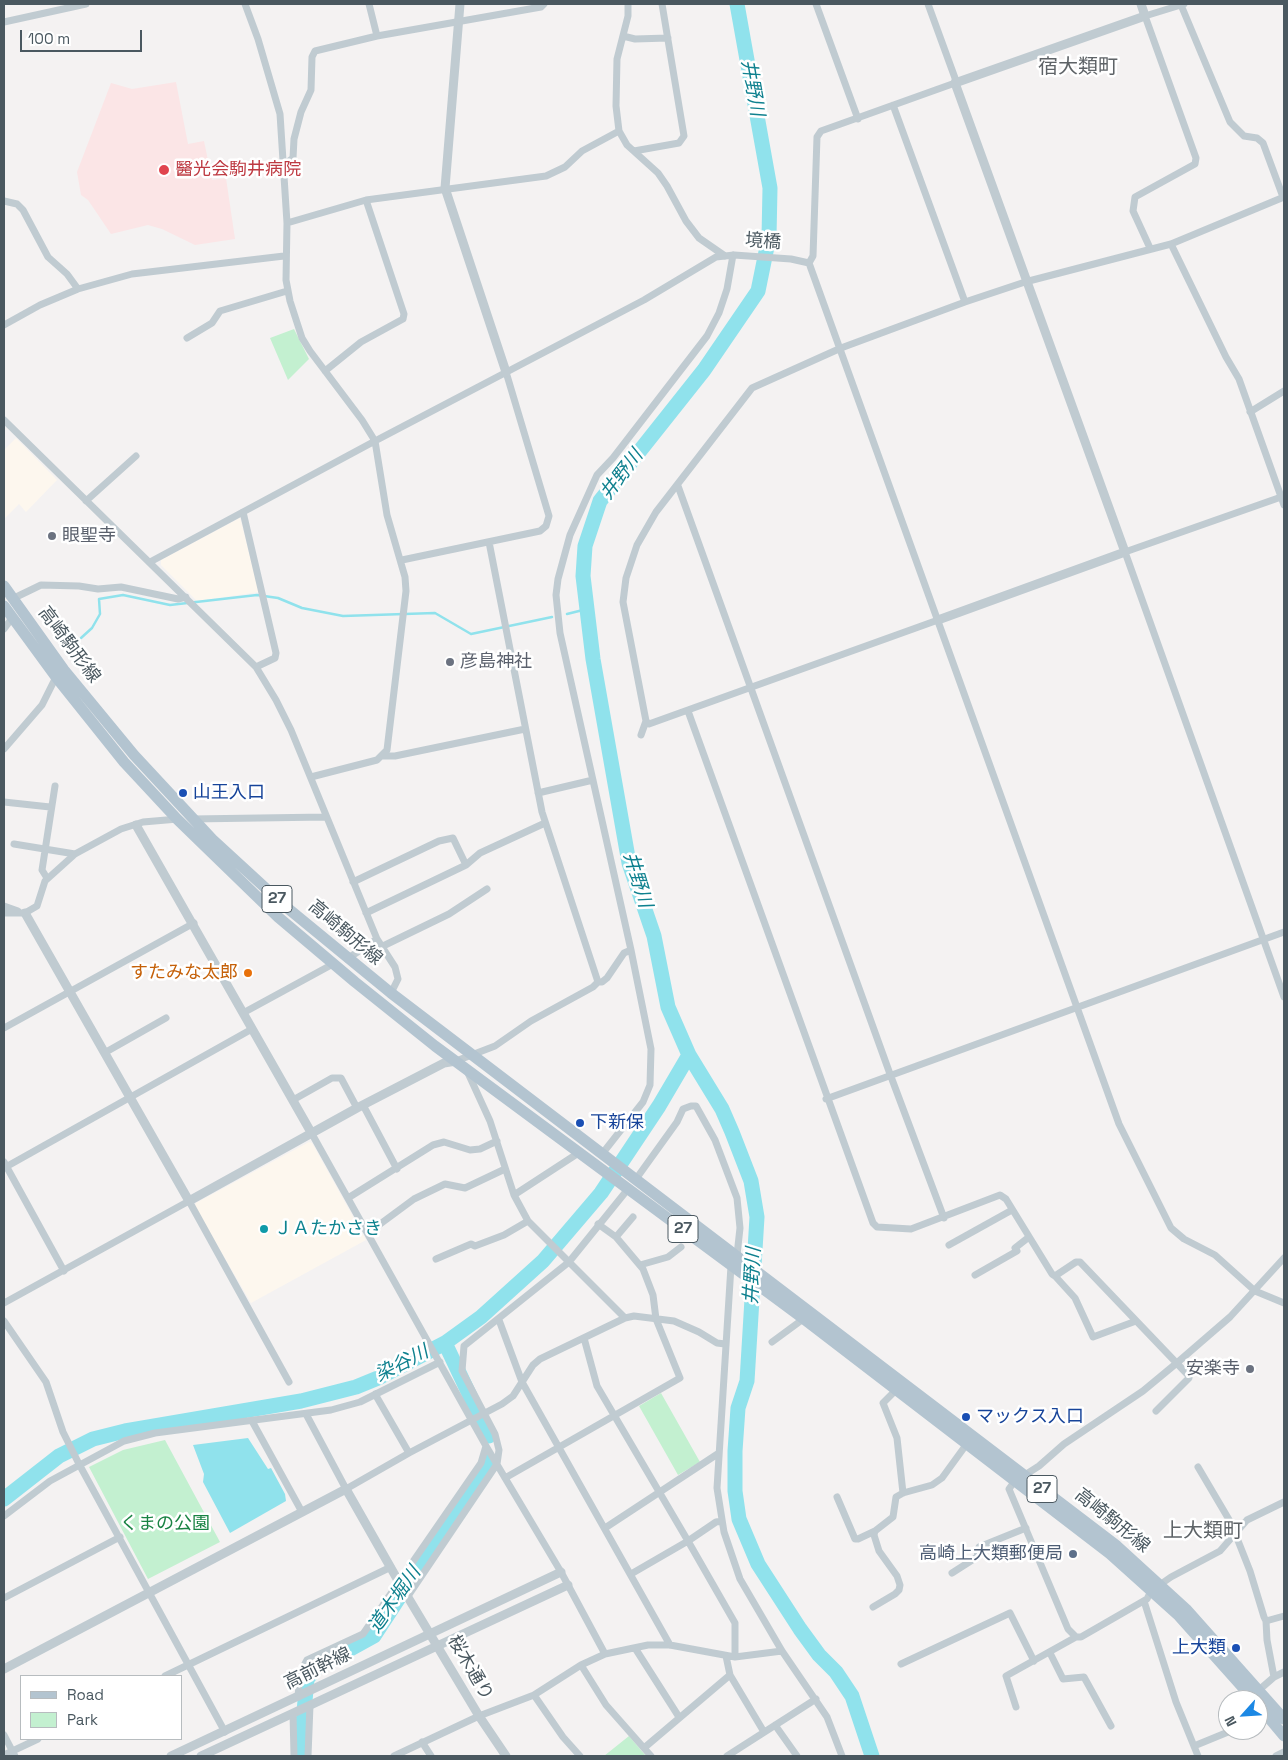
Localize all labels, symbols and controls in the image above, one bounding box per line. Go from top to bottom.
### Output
scale bar [22,20,145,52]
text: 100 m [28,29,70,48]
district label: 宿大類町 [1038,56,1118,80]
water label: 井野川 [736,58,768,118]
place label: 醫光会駒井病院 [175,159,301,181]
marker: 醫光会駒井病院 [157,163,171,177]
street label: 境橋 [744,230,782,254]
water label: 井野川 [596,445,648,505]
place label: 眼聖寺 [62,525,116,547]
marker: 眼聖寺 [46,530,58,542]
street label: 高崎駒形線 [33,603,105,687]
place label: 彦島神社 [460,651,532,673]
marker: 彦島神社 [444,656,456,668]
place label: 山王入口 [193,782,265,804]
marker: 山王入口 [177,787,189,799]
water label: 井野川 [618,849,656,911]
road number: 27 [262,886,292,912]
street label: 高崎駒形線 [304,896,386,970]
place label: すたみな太郎 [130,962,238,984]
marker: すたみな太郎 [242,967,254,979]
place label: 下新保 [590,1112,644,1134]
marker: 下新保 [574,1117,586,1129]
road number: 27 [668,1216,698,1242]
place label: ＪＡたかさき [274,1218,382,1240]
marker: ＪＡたかさき [258,1223,270,1235]
water label: 井野川 [740,1247,766,1305]
water label: 染谷川 [371,1341,433,1387]
place label: 安楽寺 [1186,1358,1240,1380]
marker: 安楽寺 [1244,1363,1256,1375]
place label: マックス入口 [976,1406,1084,1428]
marker: マックス入口 [960,1411,972,1423]
road number: 27 [1027,1476,1057,1502]
street label: 高崎駒形線 [1070,1484,1154,1558]
park label: くまの公園 [120,1513,210,1535]
district label: 上大類町 [1163,1520,1243,1544]
place label: 高崎上大類郵便局 [919,1543,1063,1565]
marker: 高崎上大類郵便局 [1067,1548,1079,1560]
water label: 道木堀川 [364,1562,426,1638]
street label: 桜木通り [443,1631,497,1705]
place label: 上大類 [1172,1637,1226,1659]
marker: 上大類 [1230,1642,1242,1654]
street label: 高前幹線 [281,1644,355,1694]
legend [20,1675,182,1740]
text: Road [67,1685,104,1704]
north arrow [1218,1690,1268,1740]
text: Park [67,1710,98,1729]
text: N [1220,1713,1241,1729]

